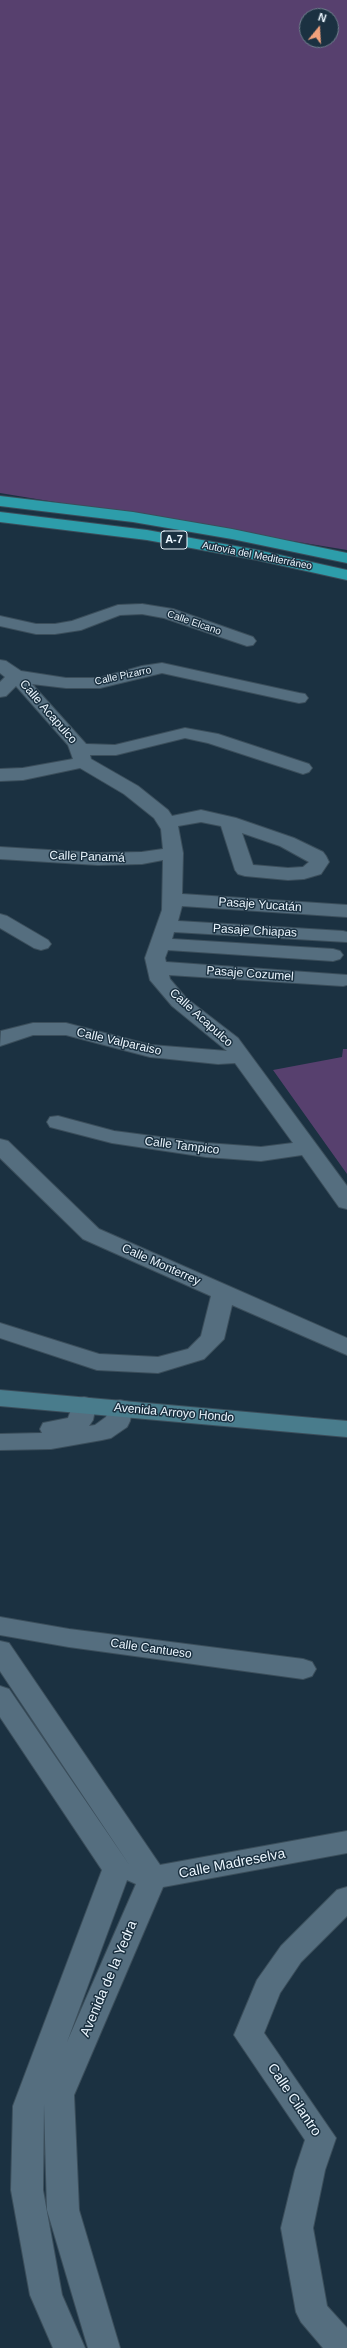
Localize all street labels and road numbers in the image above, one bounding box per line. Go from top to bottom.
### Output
road number: A-7 [161,531,187,549]
street label: Autovía del Mediterráneo [201,539,313,573]
street label: Calle Elcano [166,608,222,638]
street label: Calle Pizarro [94,664,152,688]
street label: Calle Acapulco [16,677,80,747]
street label: Calle Panamá [49,848,125,866]
street label: Pasaje Yucatán [218,895,302,915]
street label: Pasaje Chiapas [213,922,297,940]
street label: Pasaje Cozumel [206,964,294,984]
street label: Calle Acapulco [166,986,236,1050]
street label: Calle Valparaiso [75,1025,163,1059]
street label: Calle Tampico [144,1134,220,1158]
street label: Calle Monterrey [119,1241,203,1289]
street label: Avenida Arroyo Hondo [113,1401,235,1425]
street label: Calle Cantueso [109,1636,193,1662]
street label: Calle Madreselva [177,1845,287,1883]
street label: Avenida de la Yedra [77,1918,141,2040]
street label: Calle Cilantro [264,2060,324,2140]

